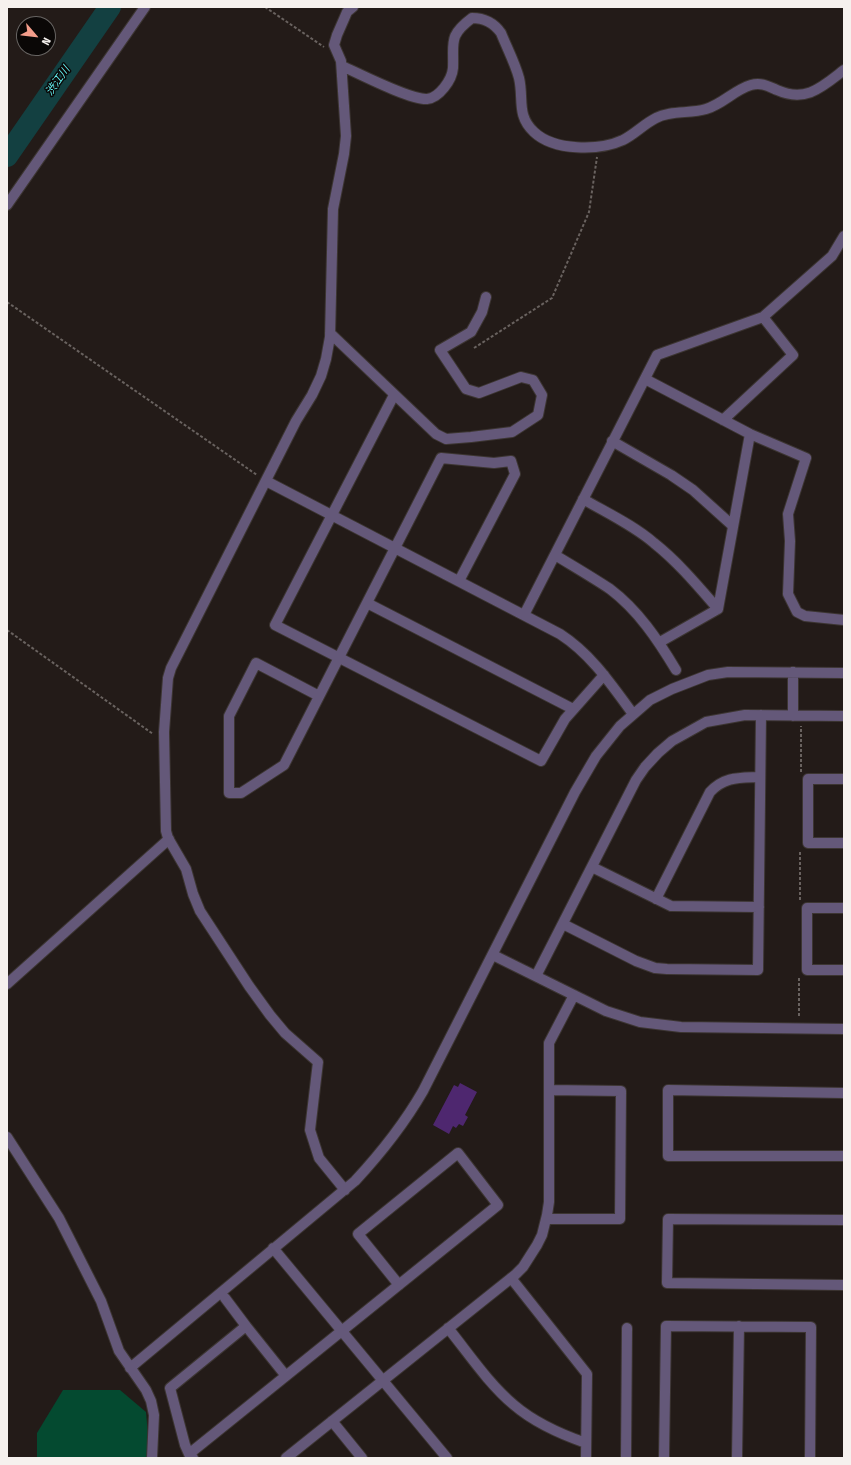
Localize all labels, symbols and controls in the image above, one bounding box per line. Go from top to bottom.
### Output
north arrow [16,16,56,56]
text: N [39,35,53,47]
water label: 渋江川 [43,64,73,98]

